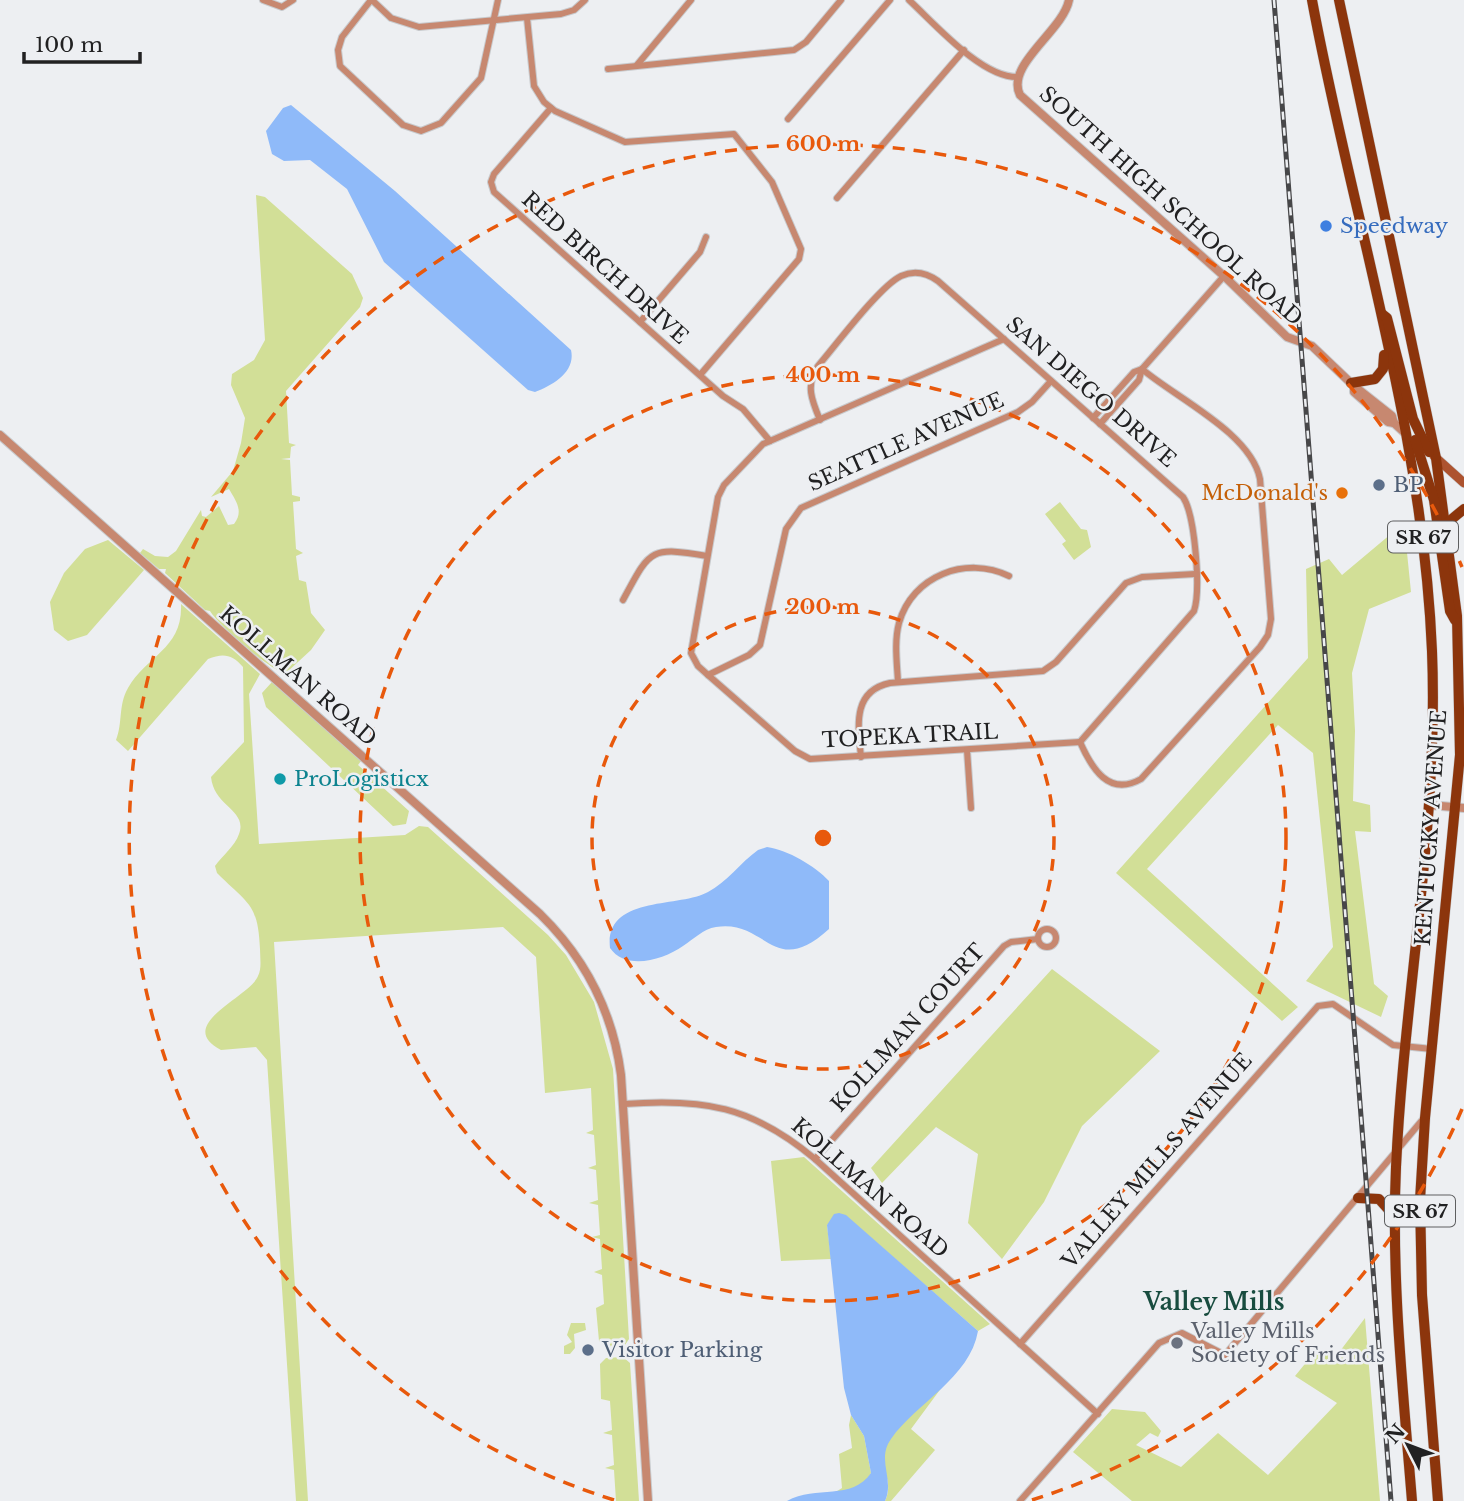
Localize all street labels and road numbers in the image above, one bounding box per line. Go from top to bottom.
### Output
street label: SOUTH HIGH SCHOOL ROAD [1034,81,1308,331]
street label: RED BIRCH DRIVE [516,186,694,350]
street label: SAN DIEGO DRIVE [1001,311,1181,473]
street label: SEATTLE AVENUE [804,387,1008,497]
road number: SR 67 [1388,522,1458,552]
street label: KOLLMAN ROAD [214,601,382,751]
street label: KENTUCKY AVENUE [1410,709,1452,947]
street label: TOPEKA TRAIL [821,718,999,754]
street label: KOLLMAN COURT [826,939,990,1117]
street label: VALLEY MILLS AVENUE [1056,1048,1258,1275]
street label: KOLLMAN ROAD [786,1113,954,1263]
road number: SR 67 [1385,1196,1455,1226]

